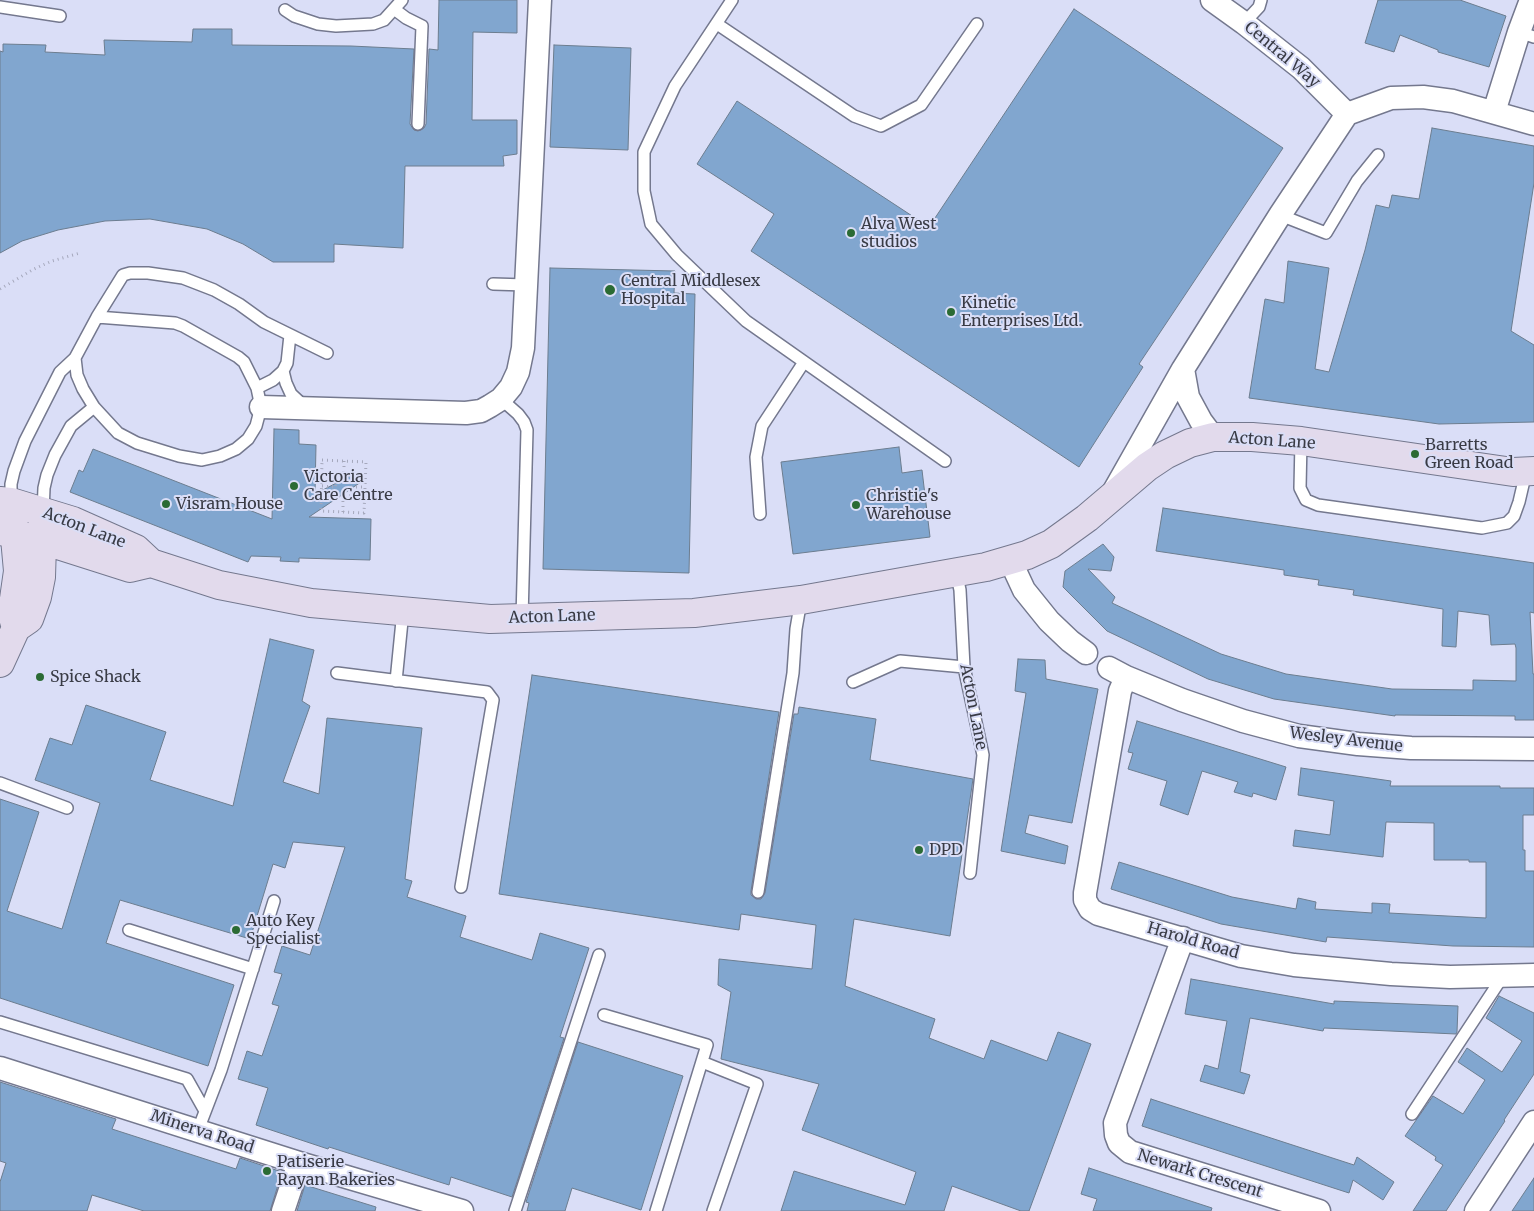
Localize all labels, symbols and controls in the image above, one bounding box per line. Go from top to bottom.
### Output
street label: Central Way [1240,18,1324,92]
place label: Alva West studios [861,214,936,252]
marker: Alva West studios [845,227,857,239]
place label: Central Middlesex Hospital [621,271,760,309]
marker: Central Middlesex Hospital [603,283,617,297]
place label: Kinetic Enterprises Ltd. [961,293,1082,331]
marker: Kinetic Enterprises Ltd. [945,306,957,318]
street label: Acton Lane [1228,428,1316,454]
place label: Barretts Green Road [1425,435,1513,473]
marker: Barretts Green Road [1409,448,1421,460]
place label: Victoria Care Centre [304,467,393,505]
marker: Victoria Care Centre [288,480,300,492]
place label: Christie's Warehouse [866,486,951,524]
place label: Visram House [176,494,283,514]
marker: Visram House [160,498,172,510]
marker: Christie's Warehouse [850,499,862,511]
street label: Acton Lane [40,503,128,553]
street label: Acton Lane [508,606,596,628]
street label: Acton Lane [955,663,991,751]
place label: Spice Shack [50,667,141,687]
marker: Spice Shack [34,671,46,683]
street label: Wesley Avenue [1288,724,1404,756]
place label: DPD [929,840,963,860]
marker: DPD [913,844,925,856]
place label: Auto Key Specialist [246,911,320,949]
street label: Harold Road [1145,919,1241,963]
marker: Auto Key Specialist [230,924,242,936]
street label: Minerva Road [148,1106,256,1158]
street label: Newark Crescent [1135,1146,1265,1202]
place label: Patiserie Rayan Bakeries [277,1152,395,1190]
marker: Patiserie Rayan Bakeries [261,1165,273,1177]

